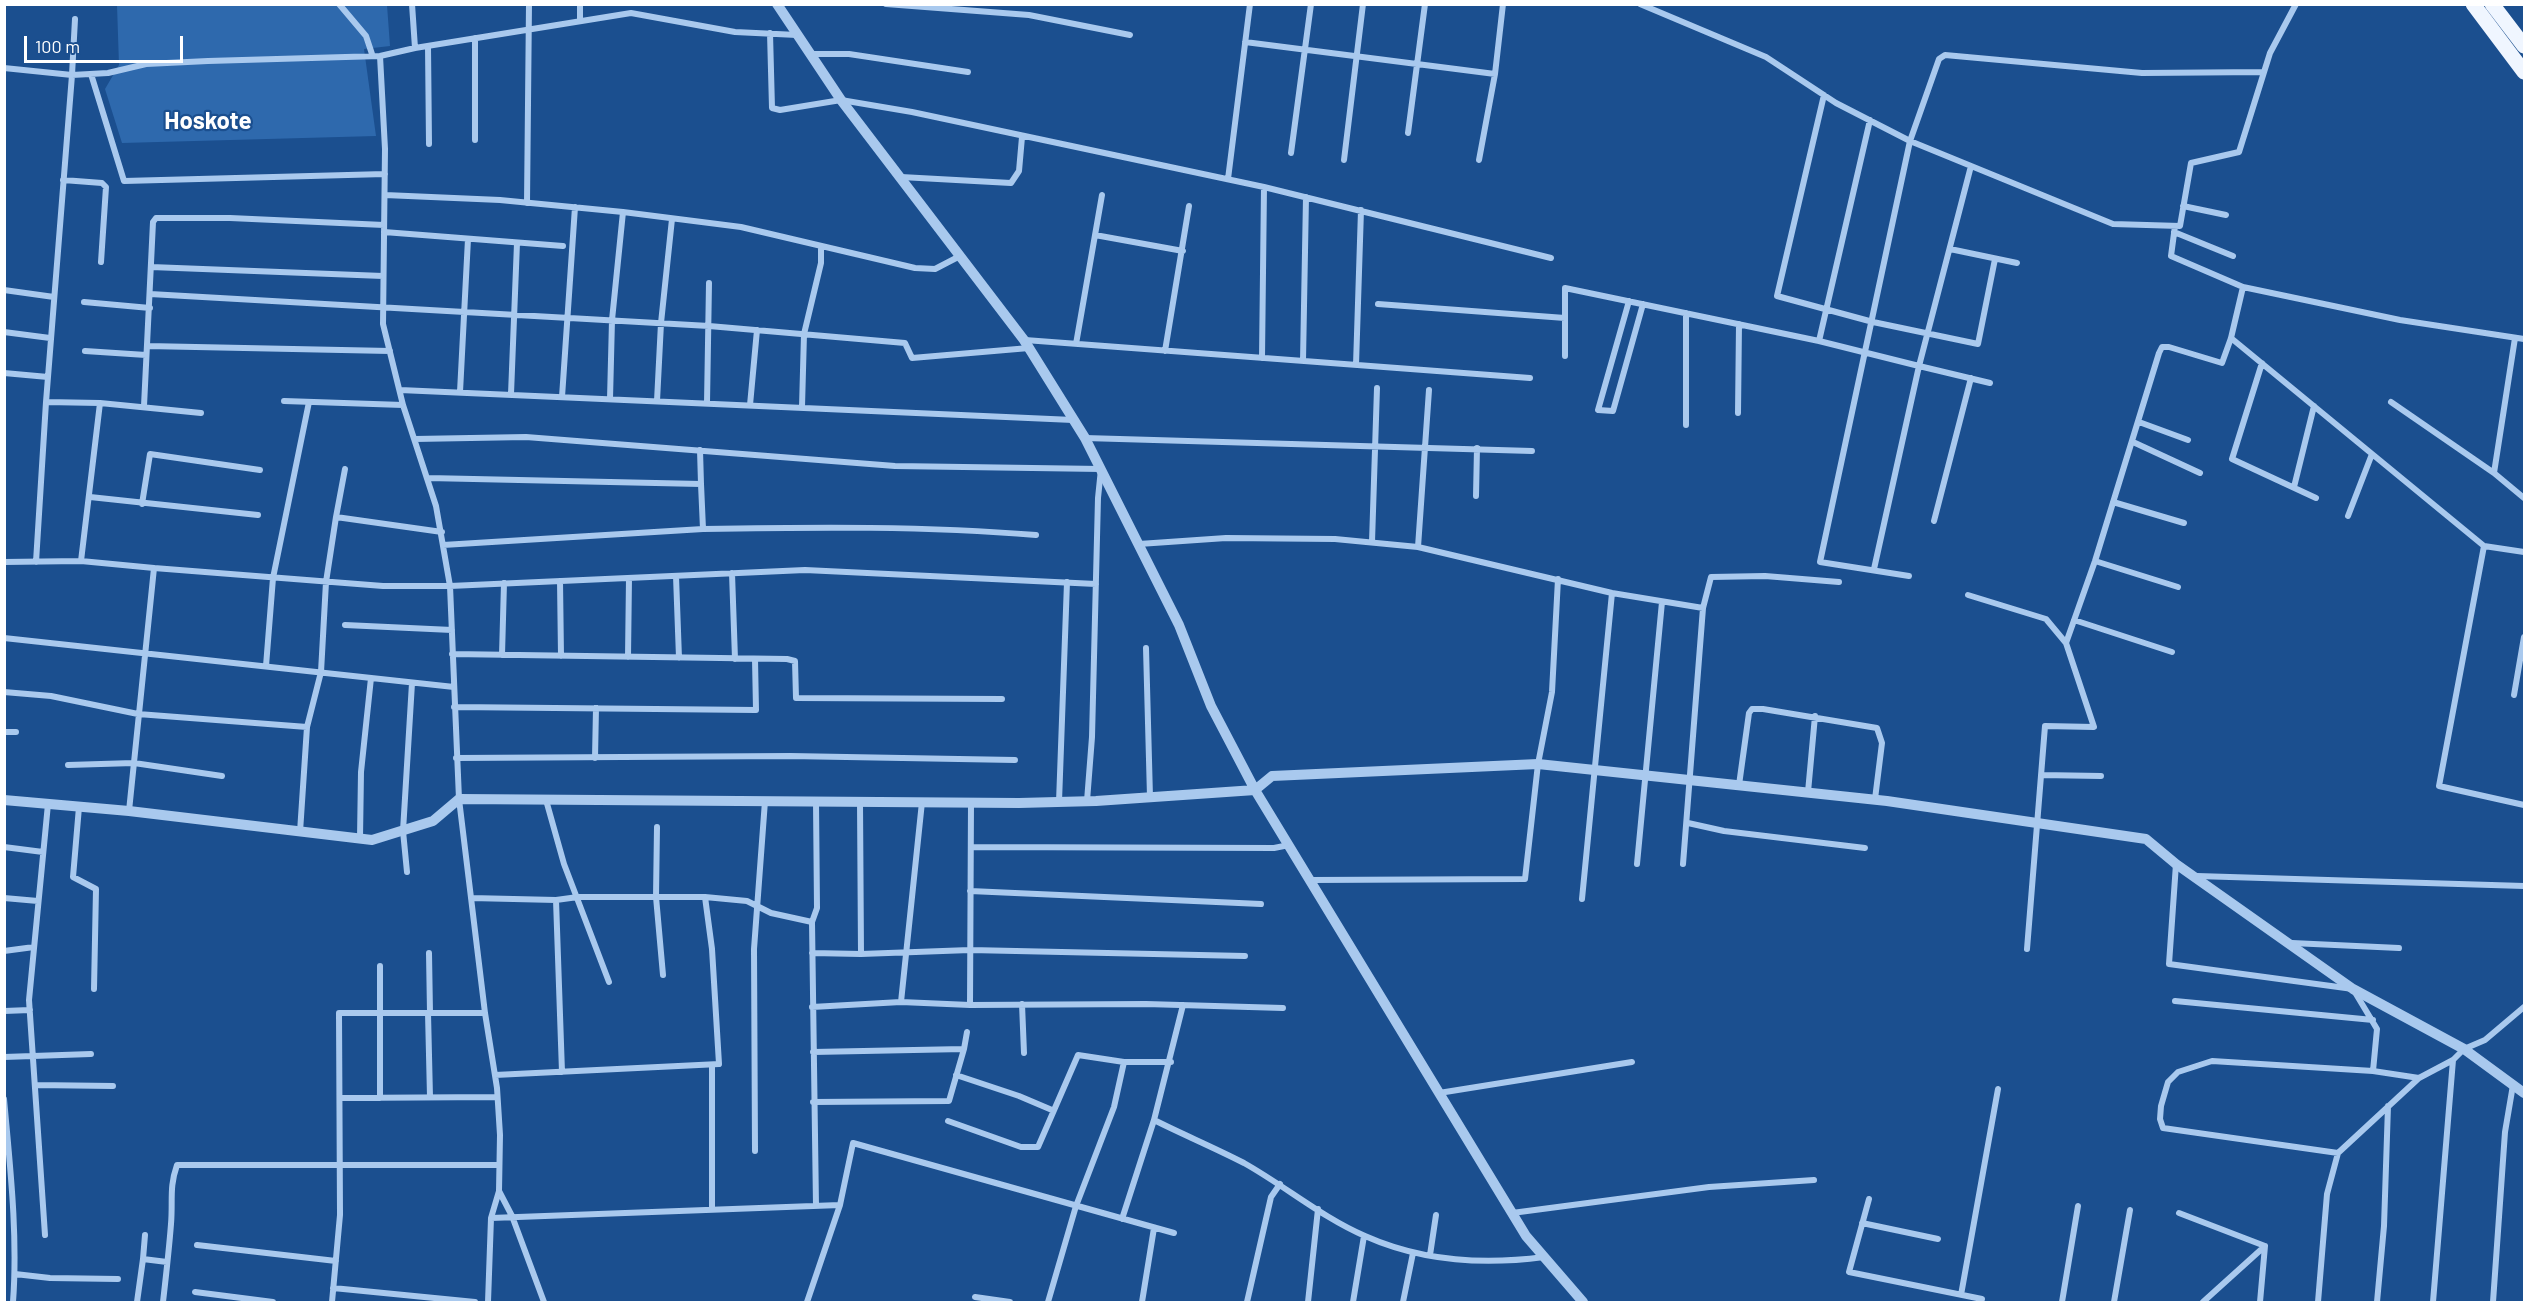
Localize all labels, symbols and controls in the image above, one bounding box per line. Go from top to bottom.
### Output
scale bar [27,24,186,62]
text: 100 m [35,35,80,57]
district label: Hoskote [164,107,252,135]

